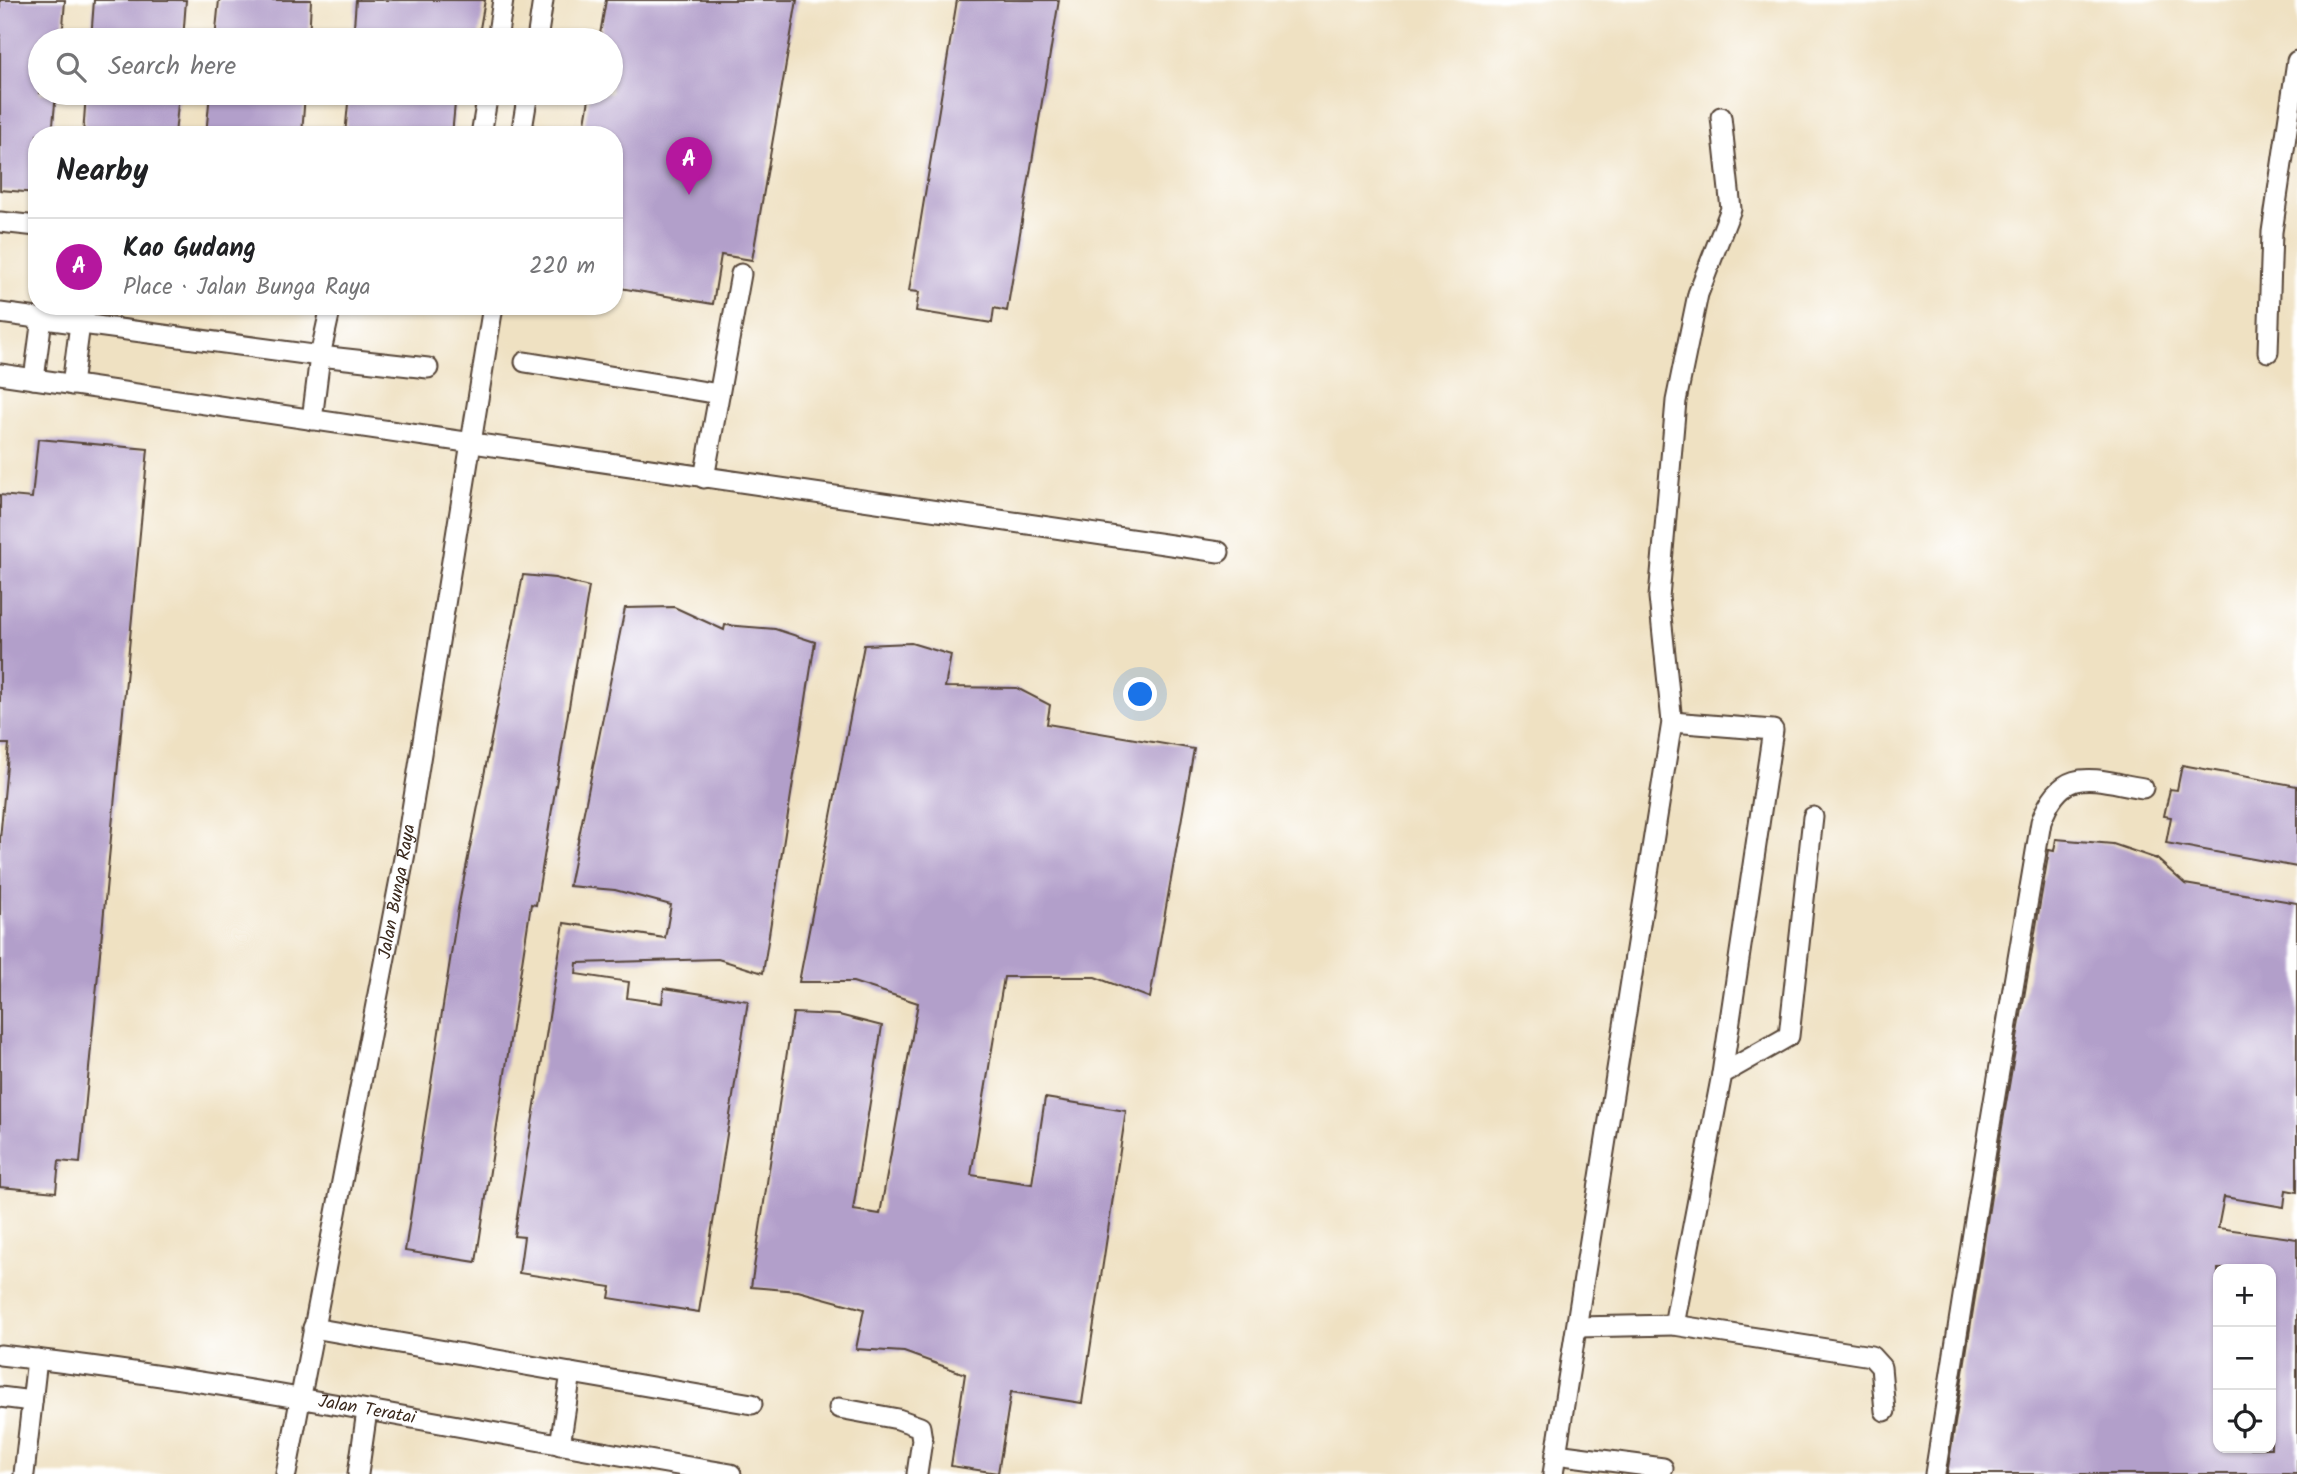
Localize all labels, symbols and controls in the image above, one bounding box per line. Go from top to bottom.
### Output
search box [28,28,623,105]
text: Search here [108,46,236,88]
icon: search [52,48,90,86]
pin: A [666,137,712,195]
text: Nearby [56,148,148,196]
text: Kao Gudang [123,228,256,270]
text: A [72,249,86,285]
text: 220 m [529,249,595,285]
text: Place · Jalan Bunga Raya [123,270,371,306]
your location [1123,677,1157,711]
street label: Jalan Bunga Raya [371,822,424,961]
map controls [2213,1264,2276,1453]
button: + [2213,1264,2276,1327]
button: − [2213,1327,2276,1390]
street label: Jalan Teratai [316,1387,419,1433]
button: locate [2213,1390,2276,1453]

